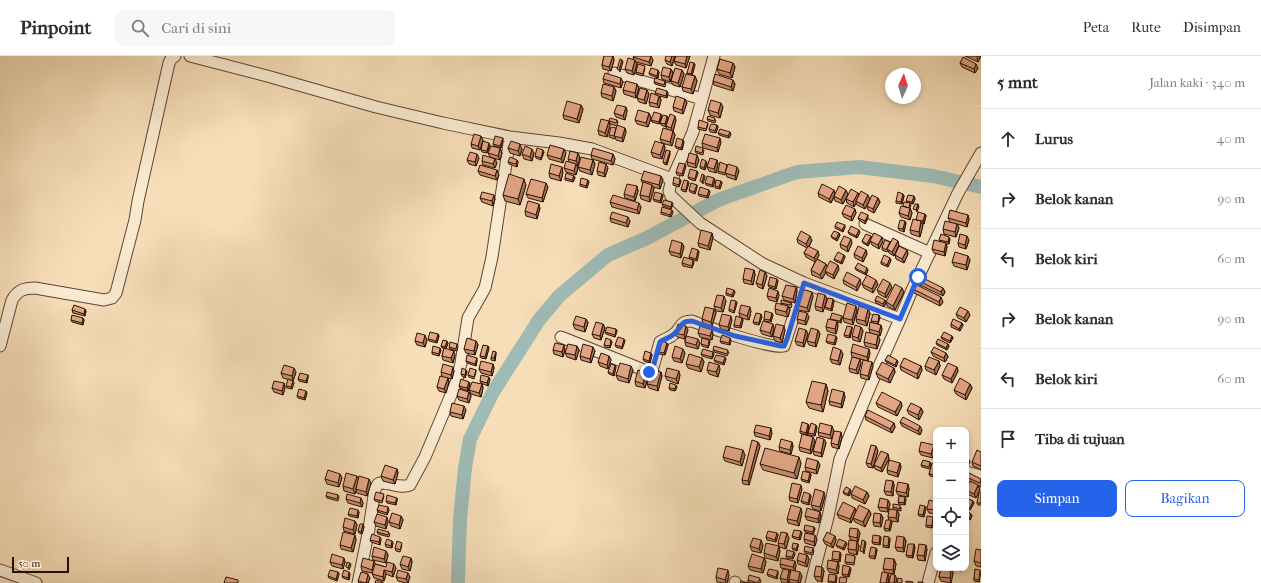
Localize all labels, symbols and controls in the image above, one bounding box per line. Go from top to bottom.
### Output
search box [115,10,395,46]
text: Pinpoint [20,17,91,39]
icon: search [129,17,151,39]
text: Cari di sini [161,19,231,37]
text: Peta [1083,19,1109,36]
text: Rute [1131,19,1161,36]
text: Disimpan [1183,19,1241,36]
north arrow [885,68,921,104]
text: 5 mnt [997,72,1038,92]
text: Jalan kaki · 340 m [1149,75,1245,90]
icon: ahead [997,128,1019,150]
text: Lurus [1035,130,1073,148]
text: 40 m [1217,131,1245,146]
icon: right [997,188,1019,210]
text: Belok kanan [1035,190,1114,208]
text: 90 m [1217,191,1245,206]
icon: left [997,248,1019,270]
text: Belok kiri [1035,250,1098,268]
text: 60 m [1217,251,1245,266]
route start [909,268,927,286]
icon: right [997,308,1019,330]
text: Belok kanan [1035,310,1114,328]
text: 90 m [1217,311,1245,326]
route end [640,363,658,381]
icon: left [997,368,1019,390]
text: Belok kiri [1035,370,1098,388]
text: 60 m [1217,371,1245,386]
map controls [933,427,969,571]
button: + [933,427,969,463]
icon: arrive [997,428,1019,450]
text: Tiba di tujuan [1035,430,1125,448]
button: − [933,463,969,499]
button: Simpan [997,480,1117,517]
button: Bagikan [1125,480,1245,517]
button: locate [933,499,969,535]
button: layers [933,535,969,571]
scale bar [12,555,69,574]
text: 50 m [18,557,40,570]

